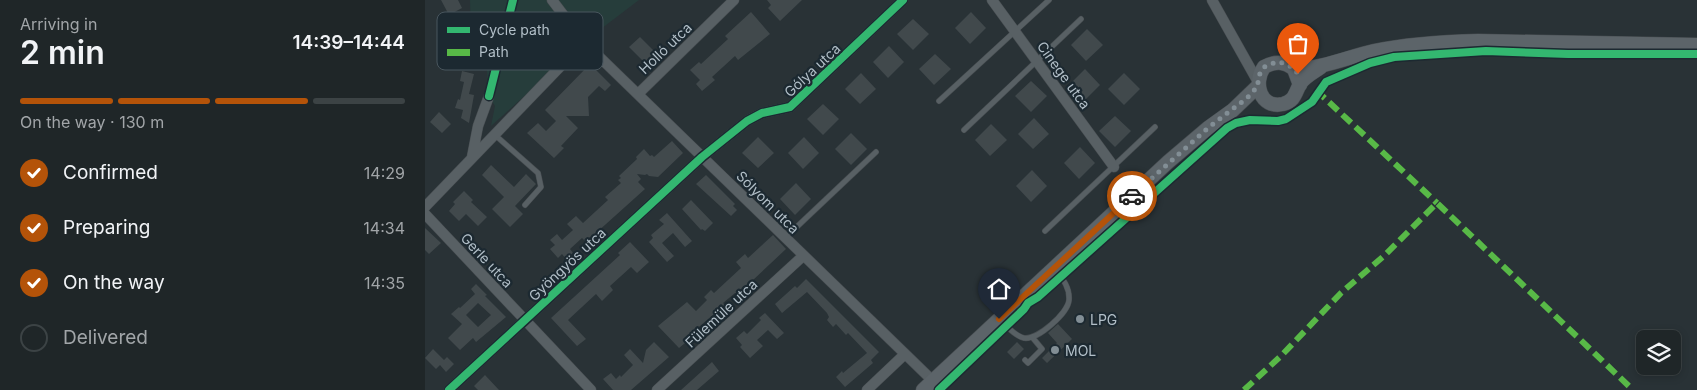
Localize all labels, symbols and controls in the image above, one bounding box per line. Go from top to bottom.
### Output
legend [437,12,603,70]
text: Arriving in [20,14,97,34]
street label: Holló utca [635,19,695,77]
text: Cycle path [479,21,550,38]
pin [1277,23,1319,74]
icon: bag [1284,30,1312,58]
text: 14:39–14:44 [292,31,405,54]
text: 2 min [20,33,105,72]
street label: Cinege utca [1034,38,1094,112]
street label: Gólya utca [780,40,844,100]
text: Path [479,43,509,60]
text: On the way · 130 m [20,112,164,132]
icon: check [20,159,48,187]
text: Confirmed [63,161,158,184]
text: 14:29 [364,163,405,183]
street label: Sólyom utca [733,167,803,237]
courier [1107,171,1157,221]
icon: car [1118,182,1146,210]
icon: check [20,214,48,242]
text: Preparing [63,216,150,239]
text: 14:34 [363,218,405,238]
street label: Gyöngyös utca [525,224,609,304]
street label: Gerle utca [457,229,517,291]
pin [978,268,1020,319]
icon: check [20,269,48,297]
text: On the way [63,271,165,294]
text: 14:35 [364,273,405,293]
street label: Fülemüle utca [681,275,761,351]
icon: home [985,275,1013,303]
place label: LPG [1090,311,1117,328]
marker: LPG [1074,313,1086,325]
text: Delivered [63,326,148,349]
map controls [1636,330,1681,375]
button: layers [1636,330,1681,375]
place label: MOL [1065,342,1096,359]
marker: MOL [1049,344,1061,356]

